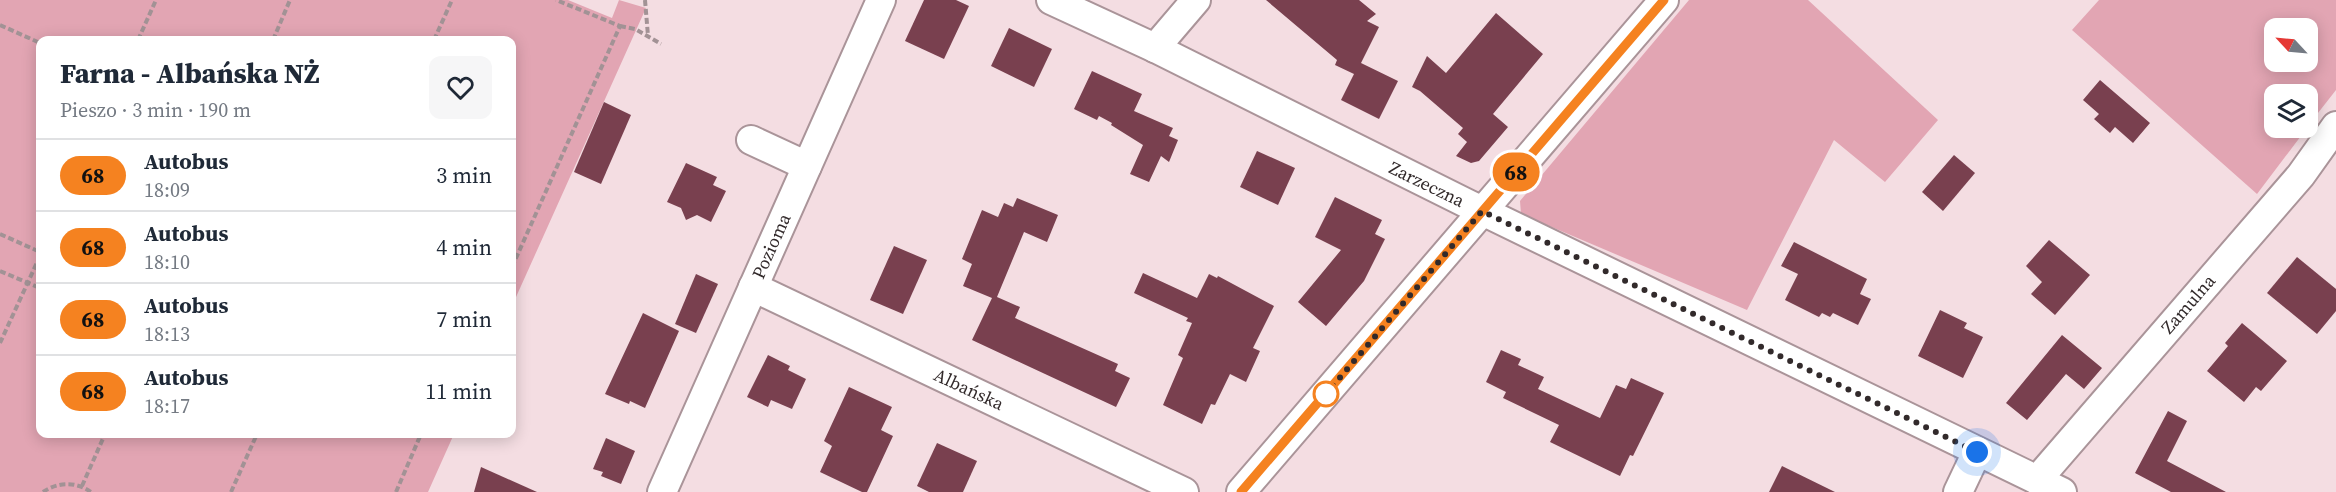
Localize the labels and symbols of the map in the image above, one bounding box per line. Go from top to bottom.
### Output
north arrow [2264,18,2318,72]
line badge: 68 [1489,152,1543,192]
street label: Zarzeczna [1385,155,1470,213]
street label: Pozioma [746,209,797,283]
street label: Zamulna [2155,268,2221,339]
street label: Albańska [930,362,1009,416]
unlabelled marker [1313,381,1339,407]
your location [1962,437,1992,467]

